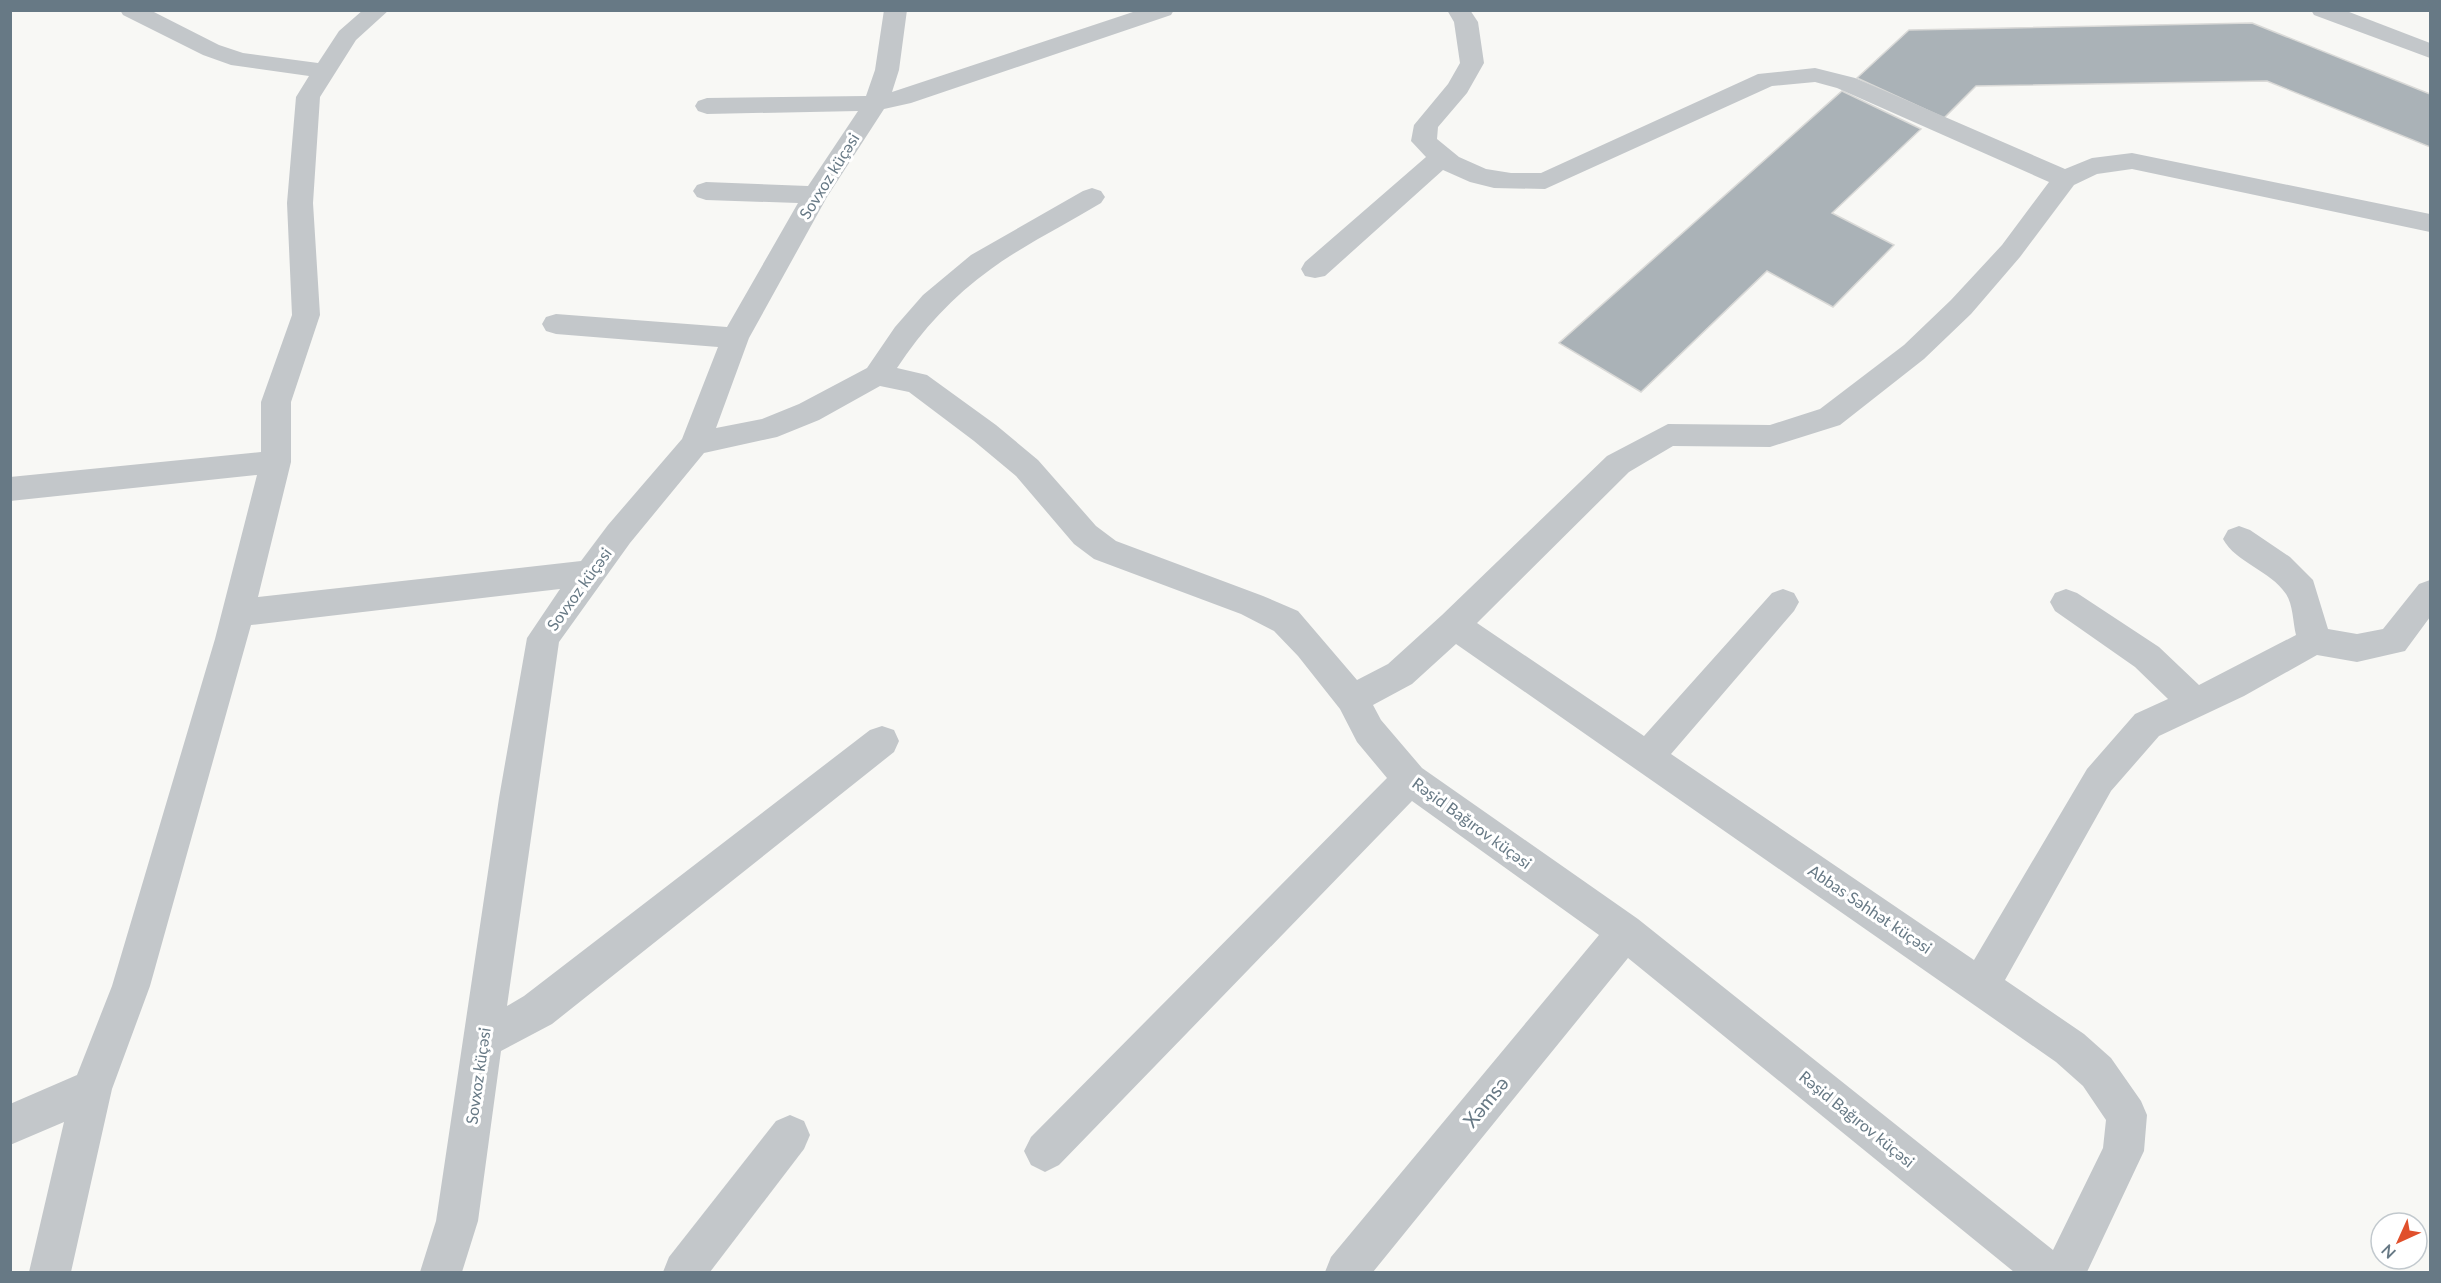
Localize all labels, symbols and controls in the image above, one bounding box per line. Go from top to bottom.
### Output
street label: Sovxoz küçəsi [795,129,862,222]
street label: Sovxoz küçəsi [542,544,615,634]
street label: Rəşid Bağırov küçəsi [1409,773,1536,872]
street label: Abbas Səhhət küçəsi [1805,860,1936,957]
street label: Sovxoz küçəsi [461,1026,494,1126]
street label: Rəşid Bağırov küçəsi [1796,1066,1919,1171]
street label: Xəmsə [1457,1071,1513,1132]
north arrow [2369,1211,2429,1271]
text: N [2377,1241,2399,1263]

